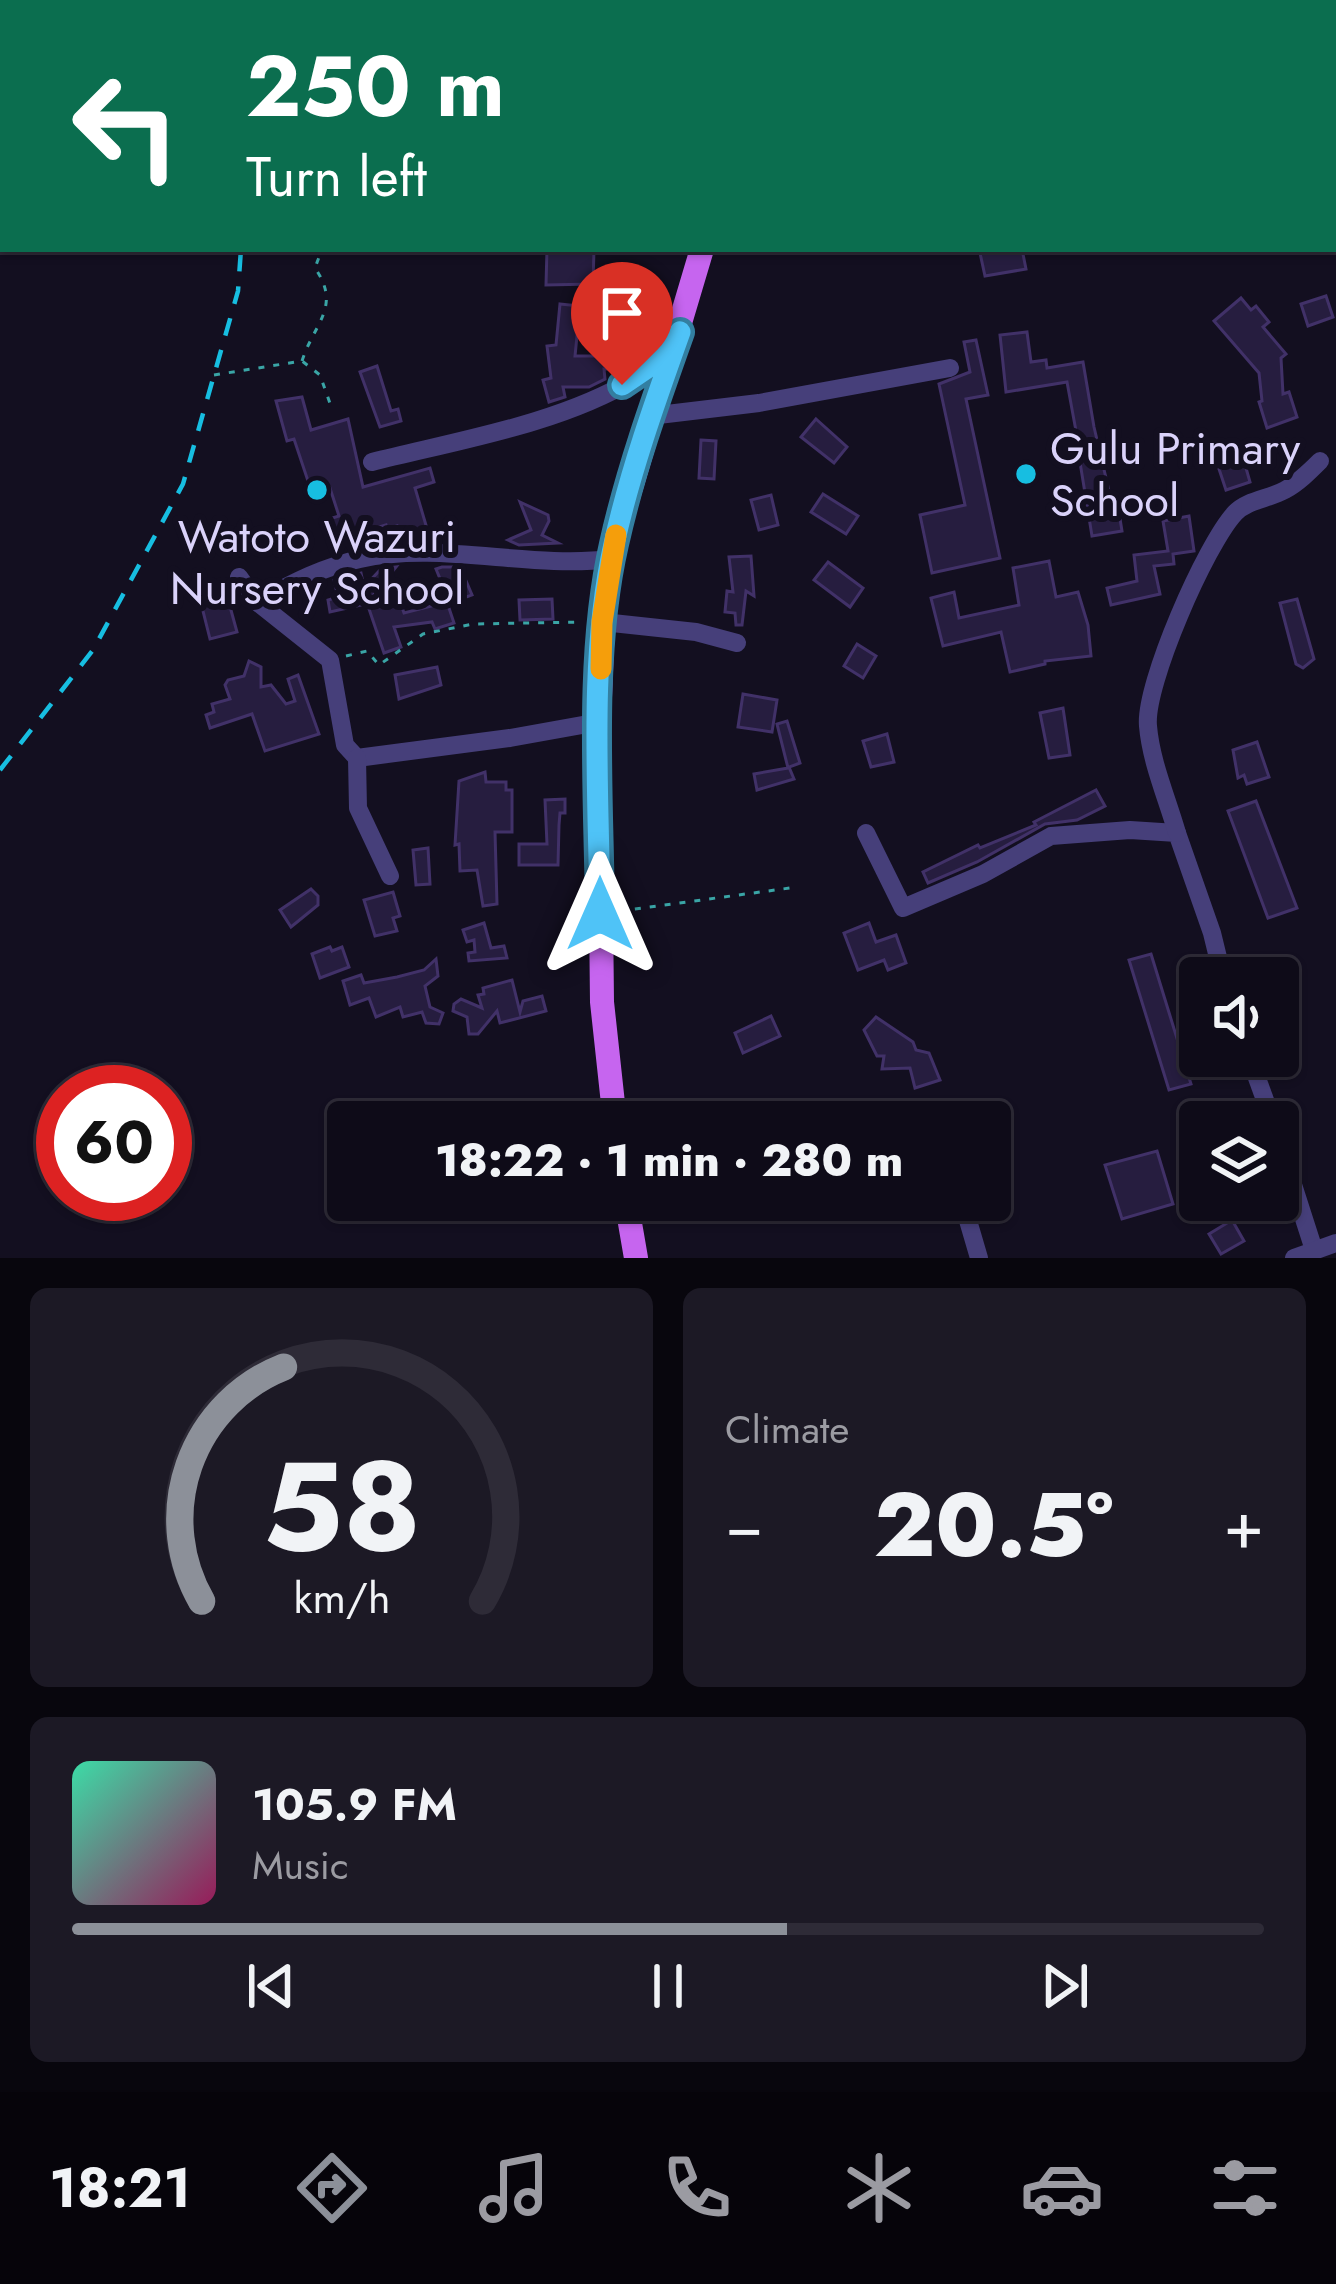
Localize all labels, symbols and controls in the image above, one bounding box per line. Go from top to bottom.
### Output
text: 250 m [246,26,505,148]
icon: left [48,48,204,204]
text: Turn left [246,138,427,216]
pin [571,262,673,385]
icon: arrive [589,280,655,346]
place label: Gulu Primary School [1050,416,1300,533]
marker: Gulu Primary School [1013,461,1039,487]
marker: Watoto Wazuri Nursery School [304,477,330,503]
place label: Watoto Wazuri Nursery School [170,504,464,621]
position arrow [537,851,663,977]
map controls [1179,957,1299,1221]
button: sound [1179,957,1299,1077]
speed limit sign: 60 [36,1065,192,1221]
button: layers [1179,1101,1299,1221]
text: 18:22 · 1 min · 280 m [435,1128,903,1193]
text: Climate [725,1401,849,1458]
text: 58 [262,1416,421,1597]
text: 20.5° [874,1460,1114,1590]
text: − [725,1477,764,1573]
text: + [1223,1477,1264,1573]
text: km/h [293,1566,390,1628]
text: 105.9 FM [252,1772,457,1837]
text: Music [252,1837,349,1894]
icon: previous [238,1953,304,2019]
icon: pause [635,1953,701,2019]
icon: next [1032,1953,1098,2019]
icon: directions [290,2146,374,2230]
icon: music [472,2146,556,2230]
icon: phone [655,2146,739,2230]
icon: climate [837,2146,921,2230]
icon: car [1020,2146,1104,2230]
icon: filters [1203,2146,1287,2230]
text: 18:21 [49,2149,191,2227]

